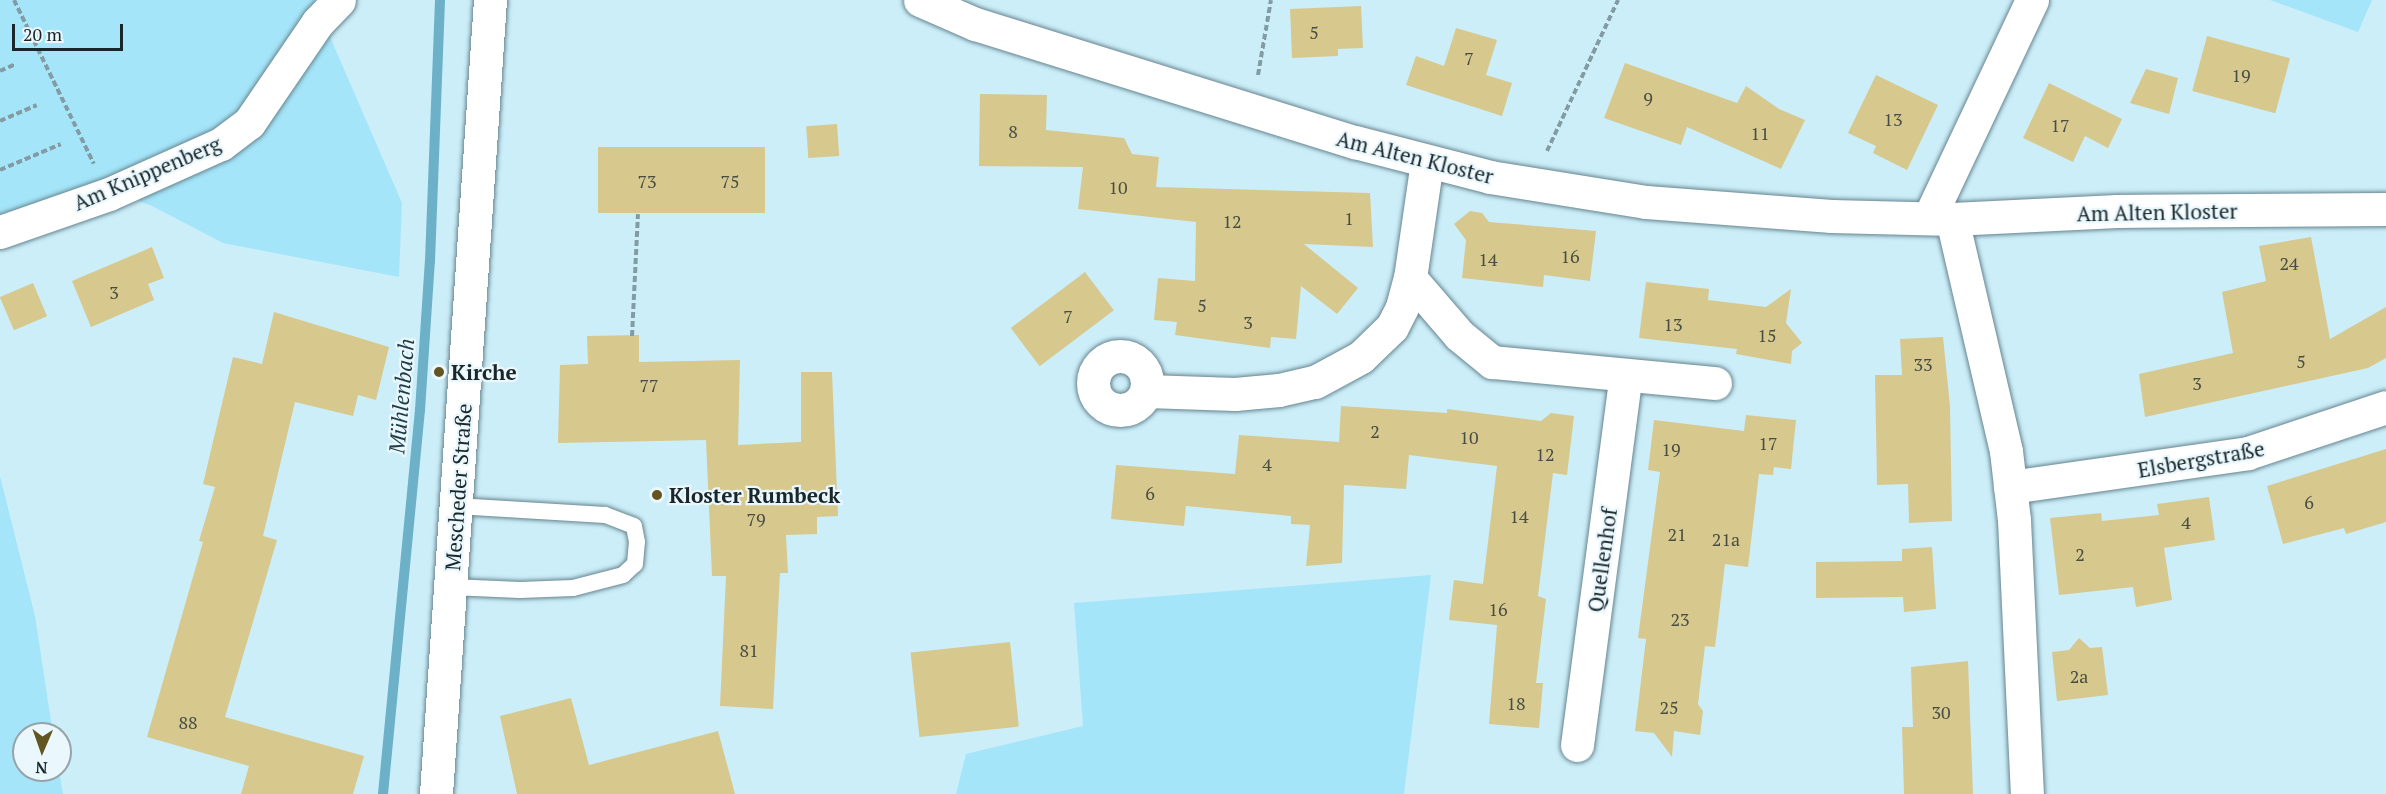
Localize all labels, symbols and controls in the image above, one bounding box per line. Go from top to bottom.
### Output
scale bar [15,12,126,50]
house number: 5 [1309,21,1319,43]
text: 20 m [23,22,62,46]
house number: 7 [1464,47,1474,69]
house number: 19 [2231,64,2251,86]
house number: 9 [1643,87,1653,109]
house number: 13 [1883,108,1903,130]
house number: 17 [2050,114,2070,136]
house number: 8 [1008,120,1018,142]
house number: 11 [1750,122,1770,144]
street label: Am Alten Kloster [1334,125,1496,189]
street label: Am Knippenberg [69,131,225,215]
house number: 73 [637,170,657,192]
house number: 75 [720,170,740,192]
house number: 10 [1108,176,1128,198]
street label: Am Alten Kloster [2076,198,2238,226]
house number: 1 [1344,207,1354,229]
house number: 12 [1222,210,1242,232]
house number: 16 [1560,245,1580,267]
house number: 14 [1478,248,1498,270]
house number: 24 [2279,252,2299,274]
house number: 3 [109,281,119,303]
house number: 5 [1197,294,1207,316]
house number: 7 [1063,305,1073,327]
house number: 3 [1243,311,1253,333]
house number: 13 [1663,313,1683,335]
house number: 15 [1757,324,1777,346]
water label: Mühlenbach [383,337,419,455]
house number: 5 [2296,350,2306,372]
house number: 33 [1913,353,1933,375]
place label: Kirche [451,359,517,385]
marker: Kirche [432,365,446,379]
house number: 3 [2192,372,2202,394]
house number: 77 [639,374,659,396]
street label: Mescheder Straße [440,403,476,571]
house number: 2 [1370,420,1380,442]
house number: 10 [1459,426,1479,448]
house number: 17 [1758,432,1778,454]
street label: Elsbergstraße [2136,435,2266,483]
house number: 19 [1661,438,1681,460]
house number: 12 [1535,443,1555,465]
house number: 4 [1262,453,1272,475]
place label: Kloster Rumbeck [669,482,840,508]
house number: 6 [1145,482,1155,504]
marker: Kloster Rumbeck [650,488,664,502]
house number: 6 [2304,491,2314,513]
house number: 14 [1509,505,1529,527]
street label: Quellenhof [1582,506,1622,614]
house number: 79 [746,508,766,530]
house number: 4 [2181,511,2191,533]
house number: 21 [1667,523,1687,545]
house number: 21a [1712,528,1740,550]
house number: 2 [2075,543,2085,565]
house number: 16 [1488,598,1508,620]
house number: 23 [1670,608,1690,630]
house number: 81 [739,639,759,661]
house number: 2a [2070,665,2088,687]
house number: 18 [1506,692,1526,714]
house number: 25 [1659,696,1679,718]
house number: 30 [1931,701,1951,723]
house number: 88 [178,711,198,733]
north arrow [12,722,72,782]
text: N [35,757,48,779]

